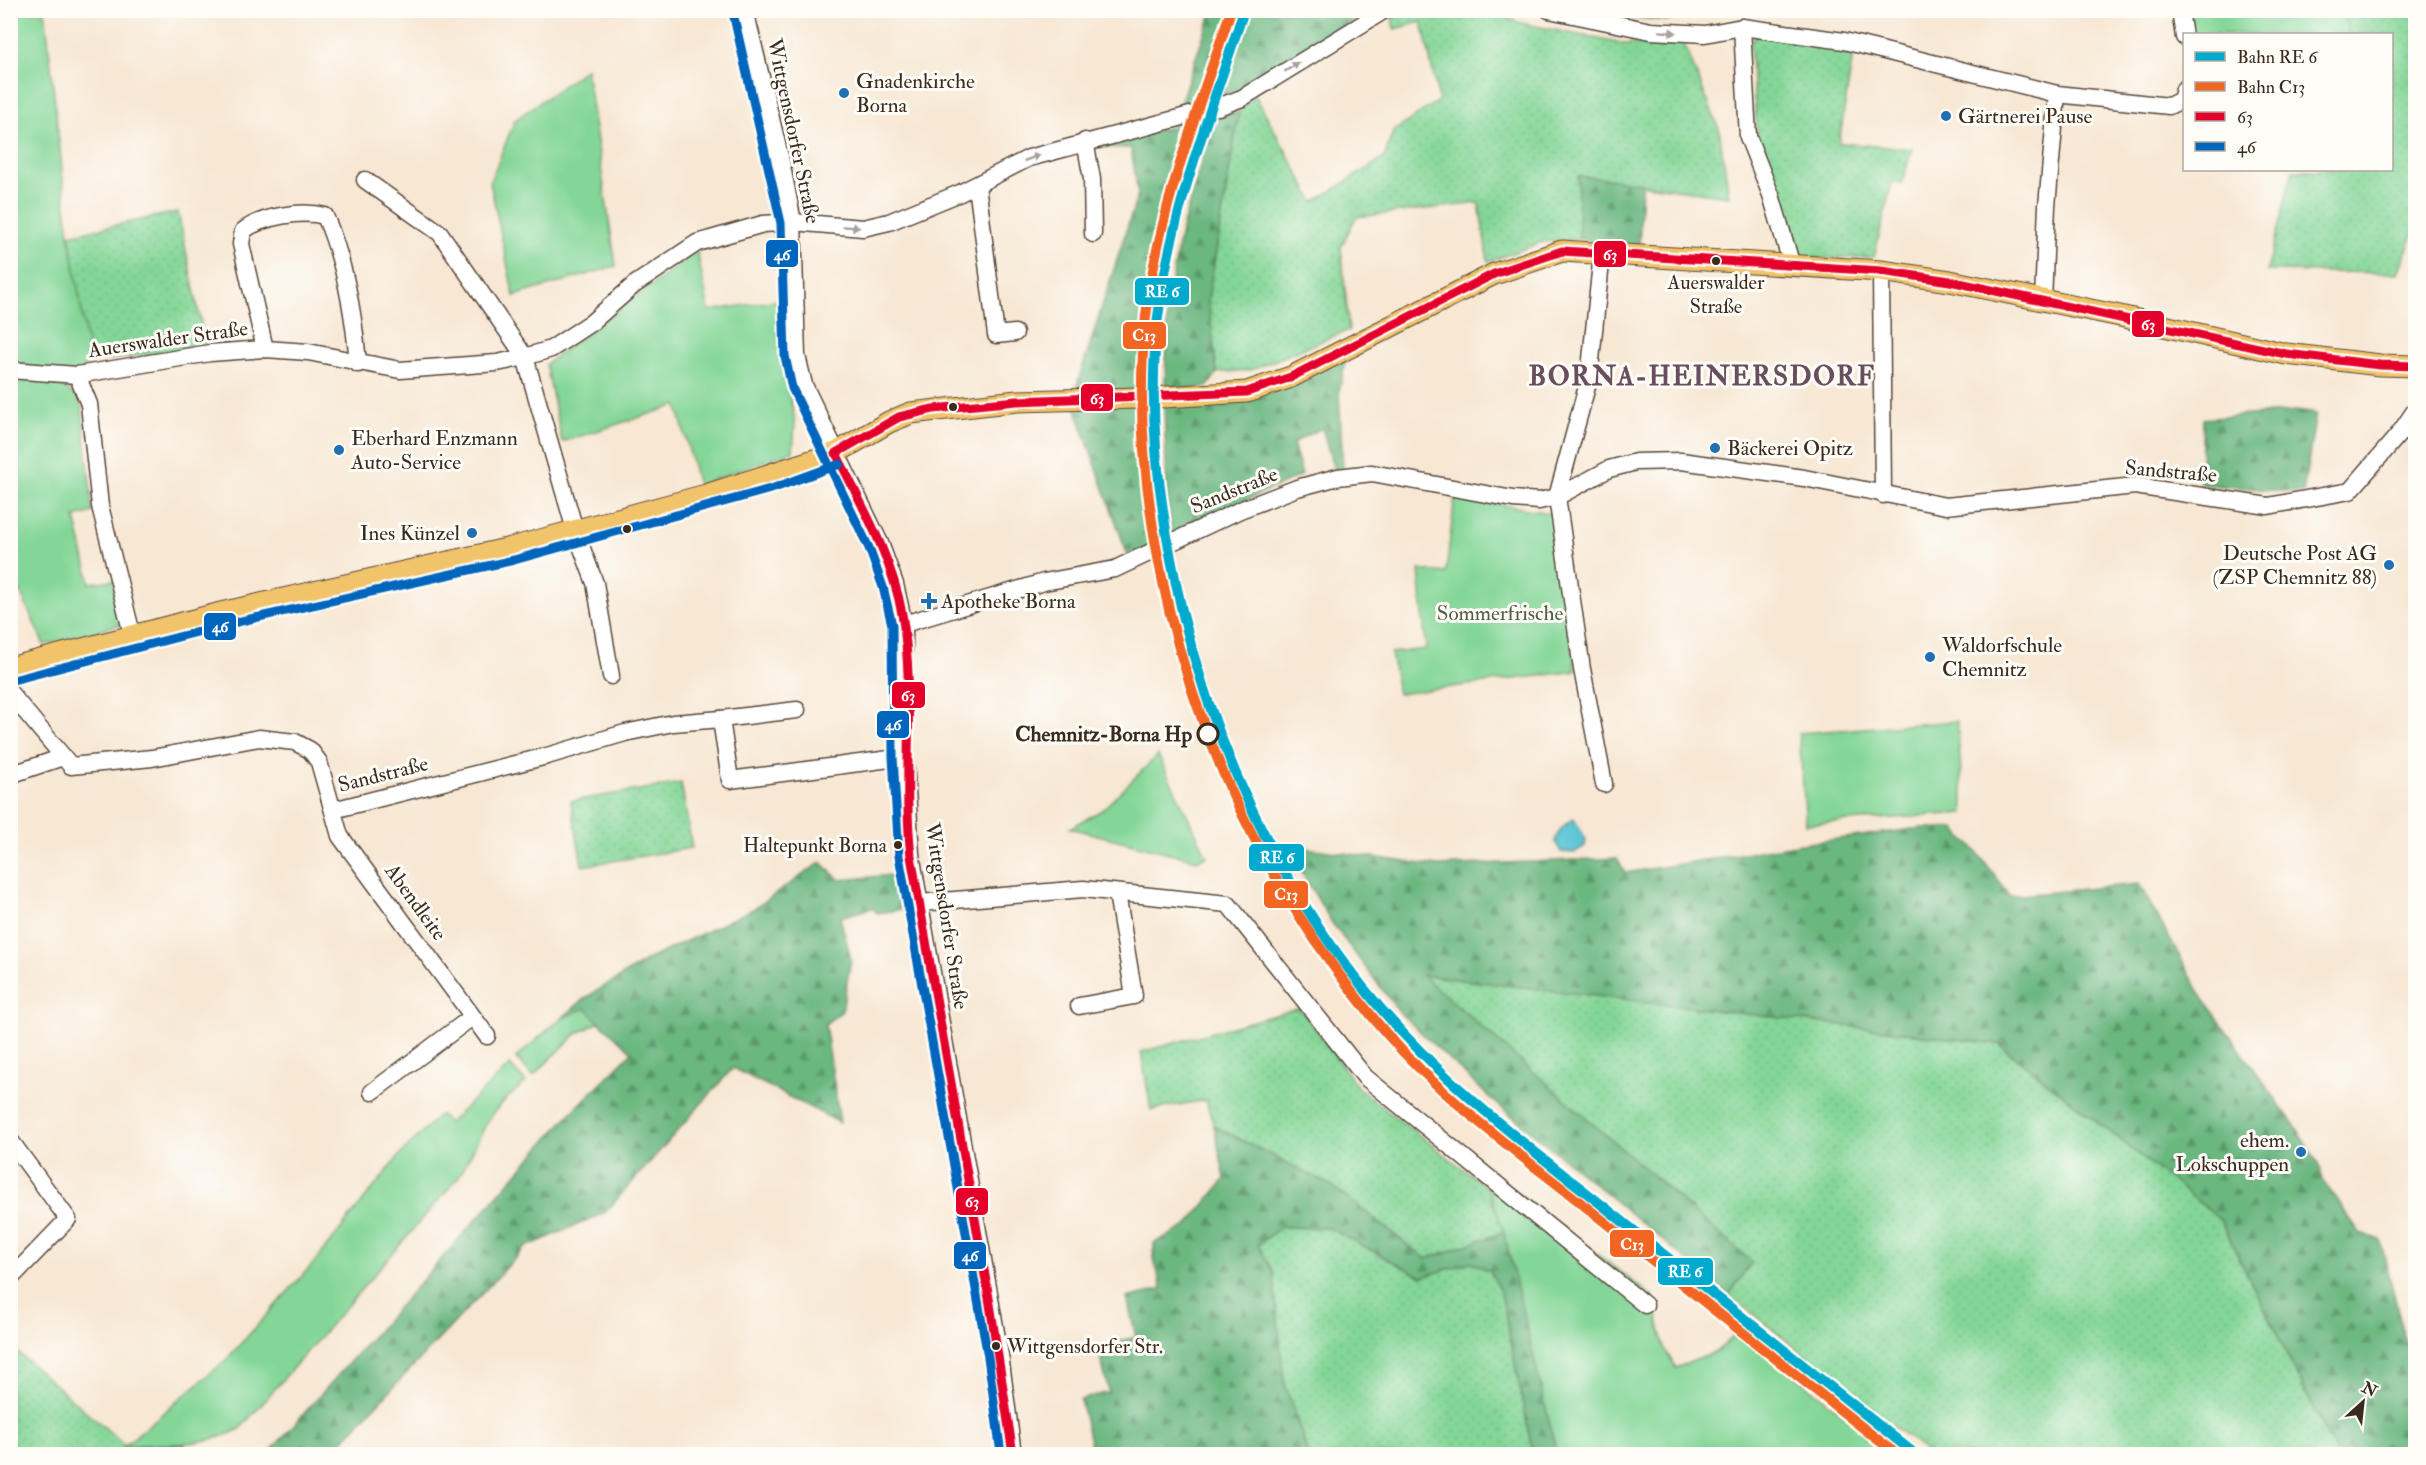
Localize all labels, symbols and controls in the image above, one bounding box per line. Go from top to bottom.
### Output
one-way arrow [1659,27,1678,37]
legend [2183,33,2393,171]
street label: Wittgensdorfer Straße [760,35,826,226]
text: Bahn RE 6 [2237,46,2318,69]
one-way arrow [1284,62,1301,72]
place label: Gnadenkirche Borna [856,68,975,119]
text: Bahn C13 [2237,76,2305,99]
marker: Gnadenkirche Borna [837,86,851,100]
place label: Gärtnerei Pause [1958,103,2093,130]
text: 63 [2237,106,2253,129]
marker: Gärtnerei Pause [1939,109,1953,123]
text: 46 [2237,136,2257,159]
one-way arrow [1023,153,1041,163]
one-way arrow [842,222,861,232]
line badge: 46 [765,239,799,268]
line badge: 63 [1593,240,1627,268]
text: 46 [773,245,792,265]
text: 63 [1603,245,1617,265]
marker: Auerswalder Straße [1710,255,1722,267]
place label: Auerswalder Straße [1667,270,1765,319]
line badge: RE 6 [1134,277,1190,306]
text: RE 6 [1145,282,1181,302]
line badge: 63 [2131,310,2165,338]
street label: Auerswalder Straße [85,315,250,364]
text: 63 [2141,315,2155,335]
line badge: C13 [1122,321,1167,350]
text: C13 [1132,326,1156,346]
district label: BORNA-HEINERSDORF [1529,360,1875,393]
line badge: 63 [1080,383,1114,412]
text: 63 [1090,389,1104,409]
unlabelled marker [947,401,959,413]
place label: Eberhard Enzmann Auto-Service [350,425,518,476]
place label: Bäckerei Opitz [1727,435,1853,462]
marker: Bäckerei Opitz [1708,441,1722,455]
marker: Eberhard Enzmann Auto-Service [332,443,346,457]
street label: Sandstraße [2124,454,2218,489]
street label: Sandstraße [1186,461,1282,520]
place label: Ines Künzel [360,520,461,547]
unlabelled marker [621,523,633,535]
marker: Ines Künzel [465,526,479,540]
place label: Deutsche Post AG (ZSP Chemnitz 88) [2212,540,2377,591]
marker: Deutsche Post AG (ZSP Chemnitz 88) [2382,558,2396,572]
place label: Apotheke Borna [940,588,1076,615]
marker: Apotheke Borna [922,594,936,608]
park label: Sommerfrische [1437,600,1564,627]
line badge: 46 [203,612,237,641]
text: 46 [211,617,230,637]
place label: Waldorfschule Chemnitz [1941,632,2062,683]
marker: Waldorfschule Chemnitz [1923,650,1937,664]
line badge: 63 [891,681,926,709]
text: 63 [901,686,915,706]
line badge: 46 [876,710,910,739]
text: 46 [884,715,903,735]
place label: Chemnitz-Borna Hp [1015,721,1192,748]
marker: Chemnitz-Borna Hp [1197,723,1219,745]
street label: Sandstraße [335,750,431,799]
street label: Wittgensdorfer Straße [918,820,975,1012]
place label: Haltepunkt Borna [743,833,888,859]
marker: Haltepunkt Borna [892,839,904,851]
line badge: RE 6 [1248,843,1305,872]
text: RE 6 [1260,848,1296,868]
street label: Abendleite [378,858,453,946]
line badge: C13 [1263,880,1309,909]
text: C13 [1274,885,1298,905]
place label: ehem. Lokschuppen [2176,1127,2289,1178]
marker: ehem. Lokschuppen [2294,1145,2308,1159]
line badge: 63 [955,1187,989,1216]
text: 63 [965,1192,979,1212]
line badge: C13 [1609,1229,1655,1258]
text: C13 [1620,1235,1644,1255]
line badge: 46 [953,1241,987,1270]
text: 46 [961,1246,980,1266]
line badge: RE 6 [1657,1257,1714,1286]
text: RE 6 [1668,1262,1704,1282]
place label: Wittgensdorfer Str. [1006,1334,1163,1359]
marker: Wittgensdorfer Str. [990,1340,1002,1352]
north arrow [2333,1372,2393,1432]
text: N [2358,1377,2381,1402]

